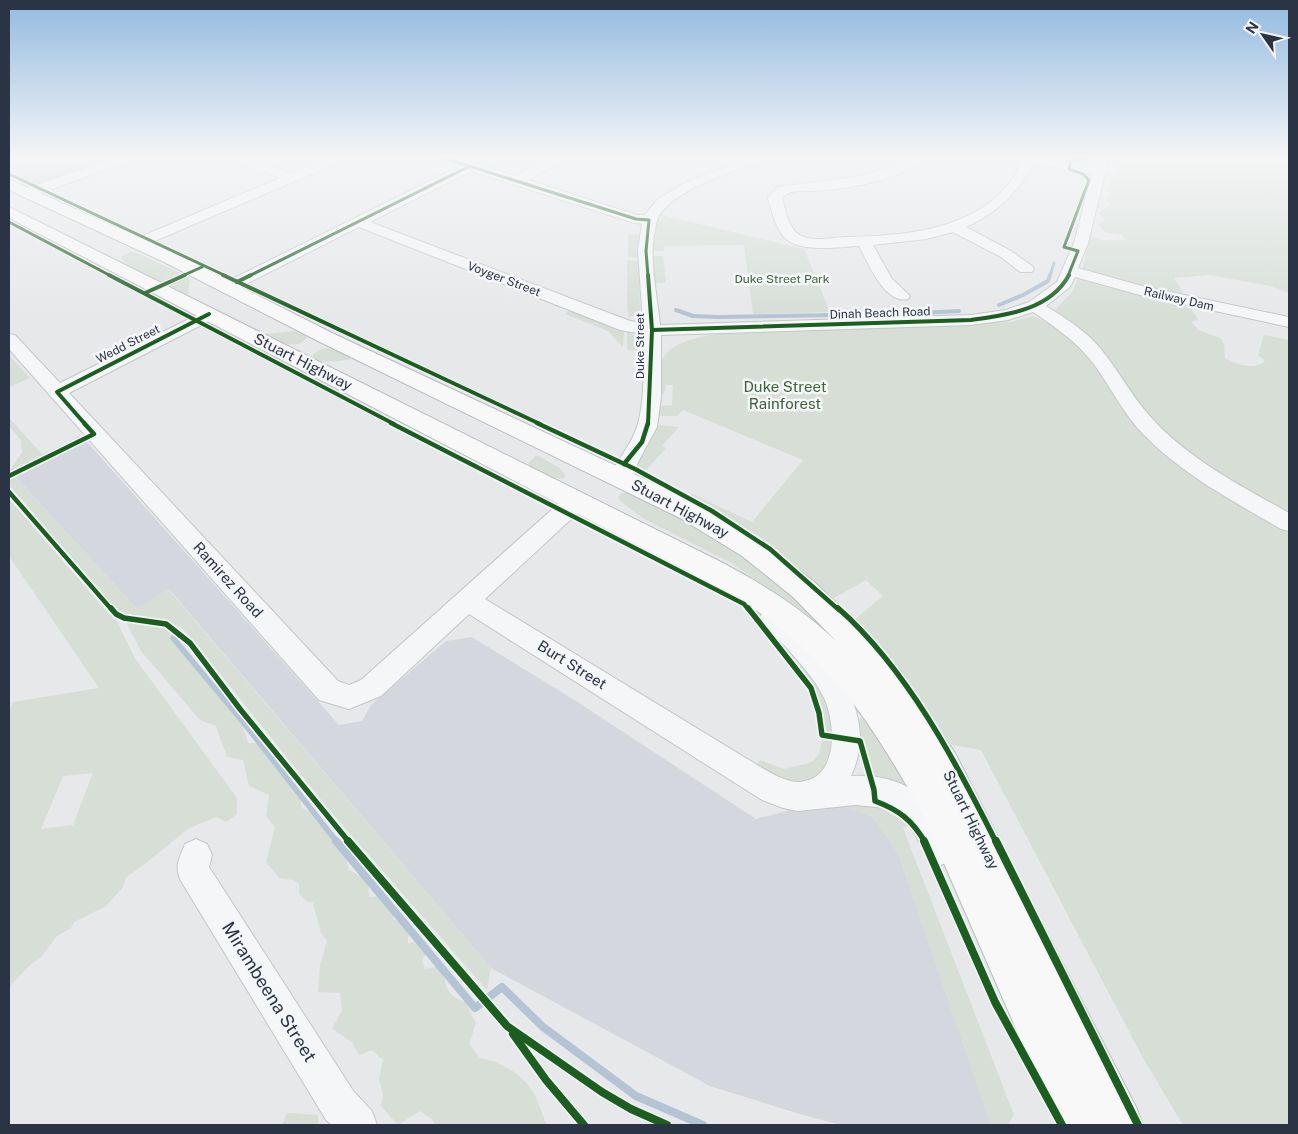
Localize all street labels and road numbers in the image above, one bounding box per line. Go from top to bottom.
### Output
street label: Voyger Street [465,259,543,299]
street label: Railway Dam [1143,284,1215,314]
street label: Dinah Beach Road [829,304,931,322]
street label: Duke Street [633,312,647,379]
street label: Wedd Street [94,322,163,366]
street label: Stuart Highway [251,329,355,394]
street label: Stuart Highway [629,476,732,541]
street label: Ramirez Road [190,538,267,621]
street label: Burt Street [535,637,610,692]
street label: Stuart Highway [940,767,1003,872]
street label: Mirambeena Street [218,918,321,1066]

